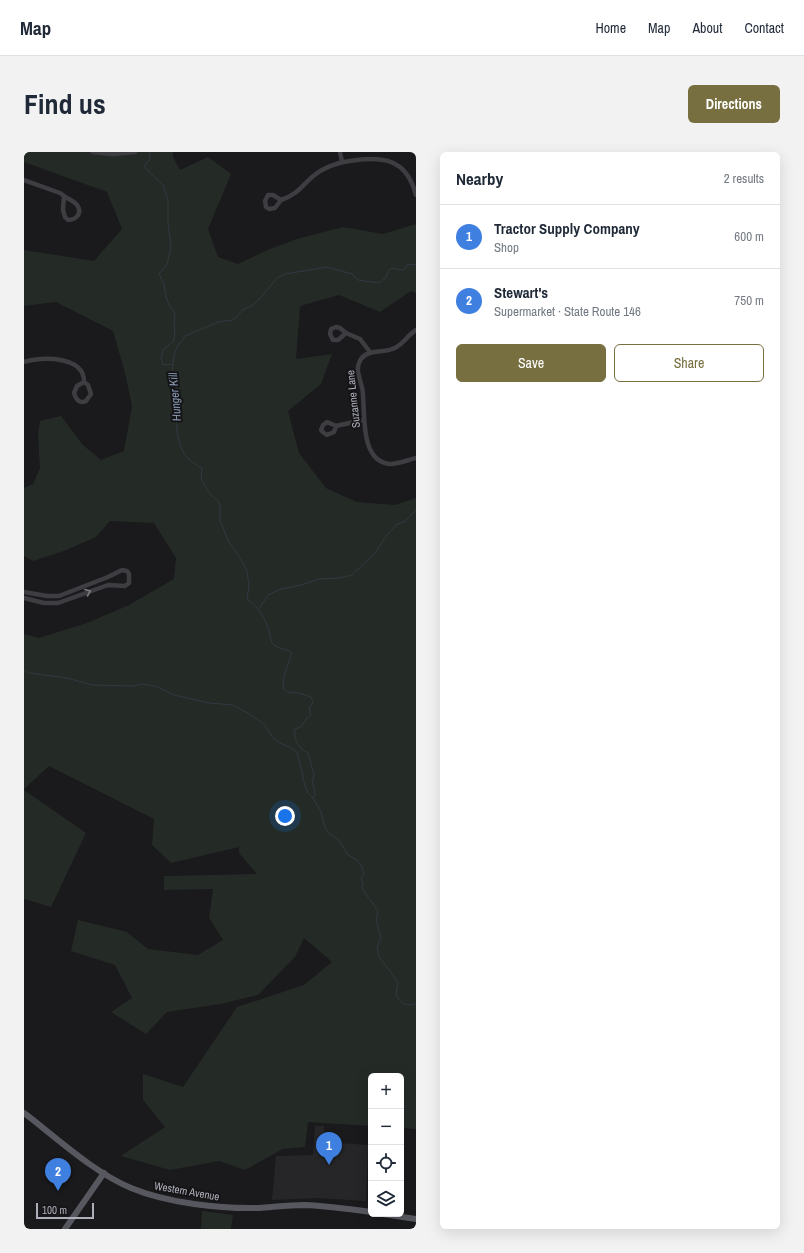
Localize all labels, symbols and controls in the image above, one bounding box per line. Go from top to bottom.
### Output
text: Map [20,15,51,41]
text: Home [595,19,626,37]
text: Map [648,19,670,37]
text: About [692,19,722,37]
text: Contact [744,19,784,37]
text: Find us [24,85,106,123]
button: Directions [688,85,780,123]
text: Nearby [456,167,503,190]
text: 2 results [724,170,764,187]
text: Tractor Supply Company [494,218,640,239]
text: 1 [466,228,472,245]
text: 600 m [734,228,764,245]
text: Shop [494,239,519,256]
text: Stewart's [494,282,548,303]
text: 2 [466,292,472,309]
text: 750 m [734,292,764,309]
text: Supermarket · State Route 146 [494,303,641,320]
button: Save [456,344,606,382]
button: Share [614,344,764,382]
street label: Suzanne Lane [343,369,363,429]
water label: Hunger Kill [165,371,185,422]
one-way arrow [85,588,92,596]
your location [275,806,295,826]
map controls [368,1073,404,1217]
button: + [368,1073,404,1109]
button: − [368,1109,404,1145]
pin: 1 [316,1132,342,1165]
button: locate [368,1145,404,1181]
pin: 2 [45,1158,71,1191]
street label: Western Avenue [153,1178,221,1204]
button: layers [368,1181,404,1217]
scale bar [36,1201,94,1220]
text: 100 m [42,1203,67,1217]

